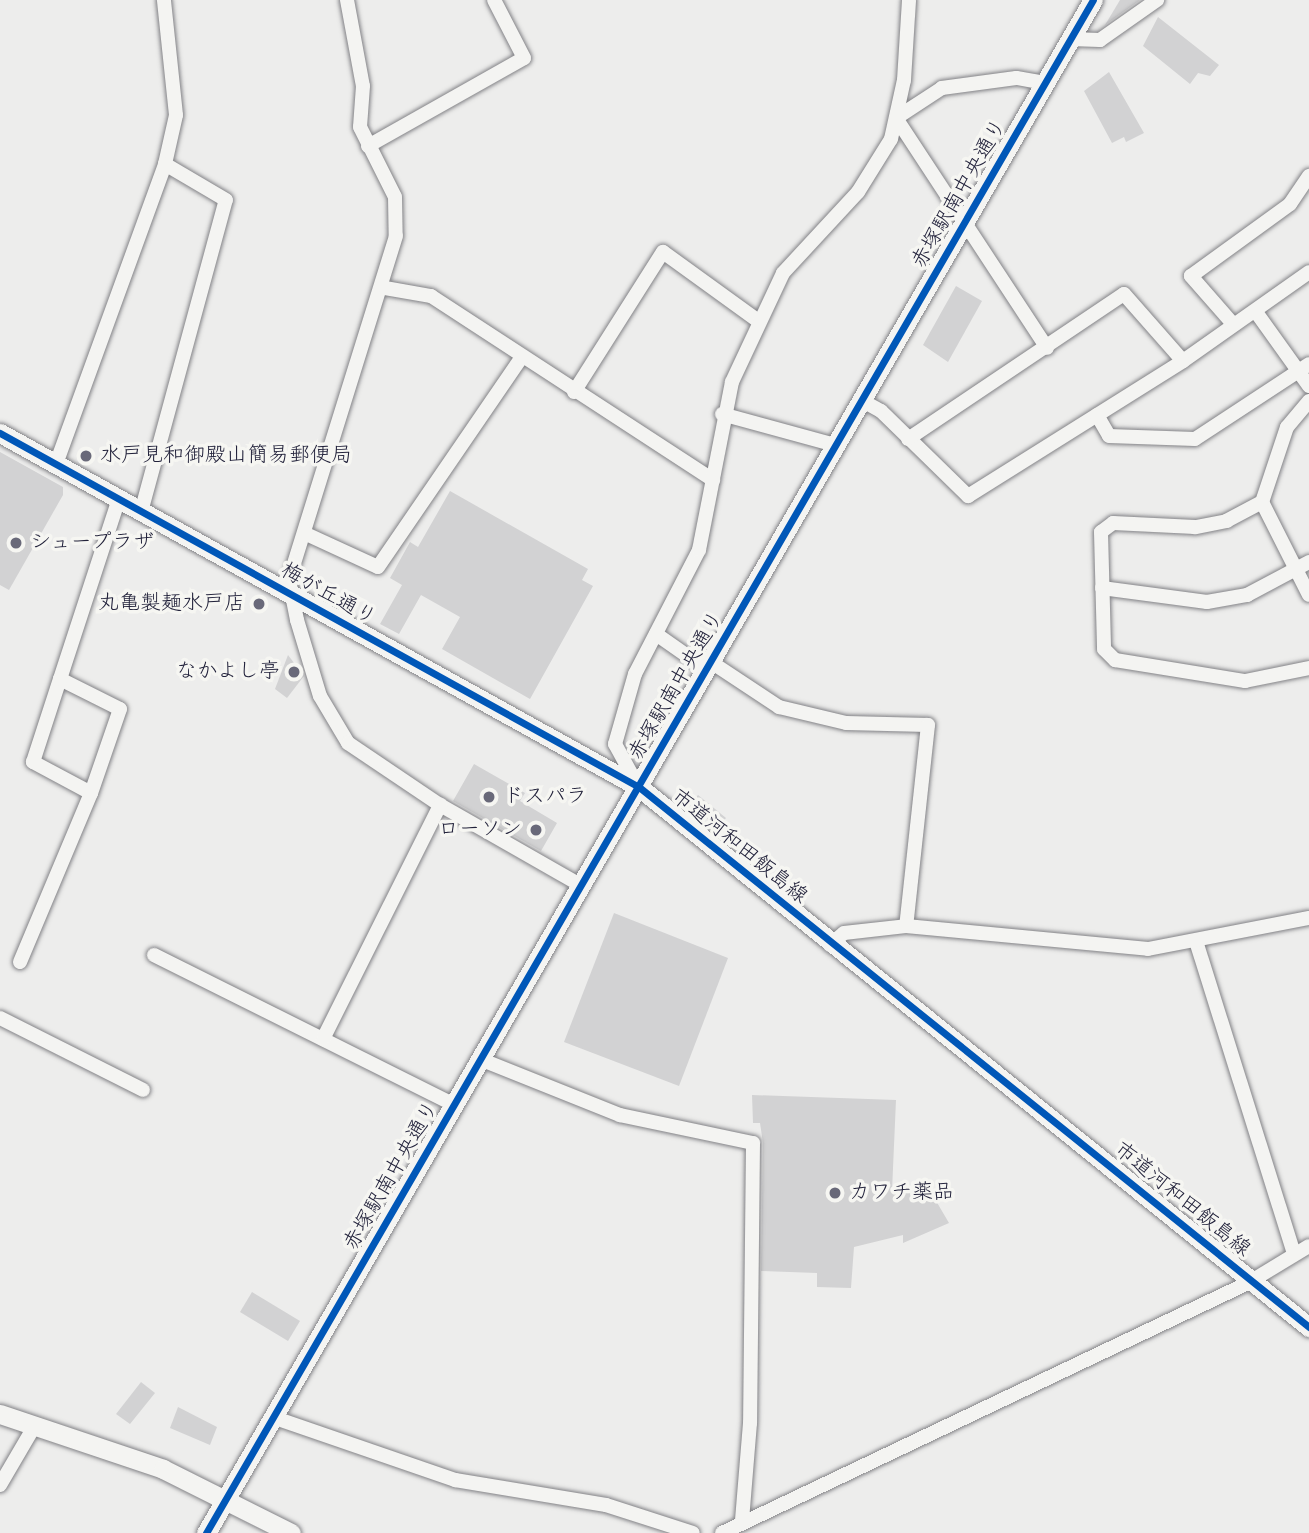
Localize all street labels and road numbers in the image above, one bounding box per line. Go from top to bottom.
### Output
street label: 赤塚駅南中央通り [907,115,1013,273]
street label: 梅が丘通り [276,559,380,631]
street label: 赤塚駅南中央通り [624,607,730,765]
street label: 市道河和田飯島線 [666,784,812,910]
street label: 赤塚駅南中央通り [339,1097,445,1255]
street label: 市道河和田飯島線 [1109,1137,1255,1263]

